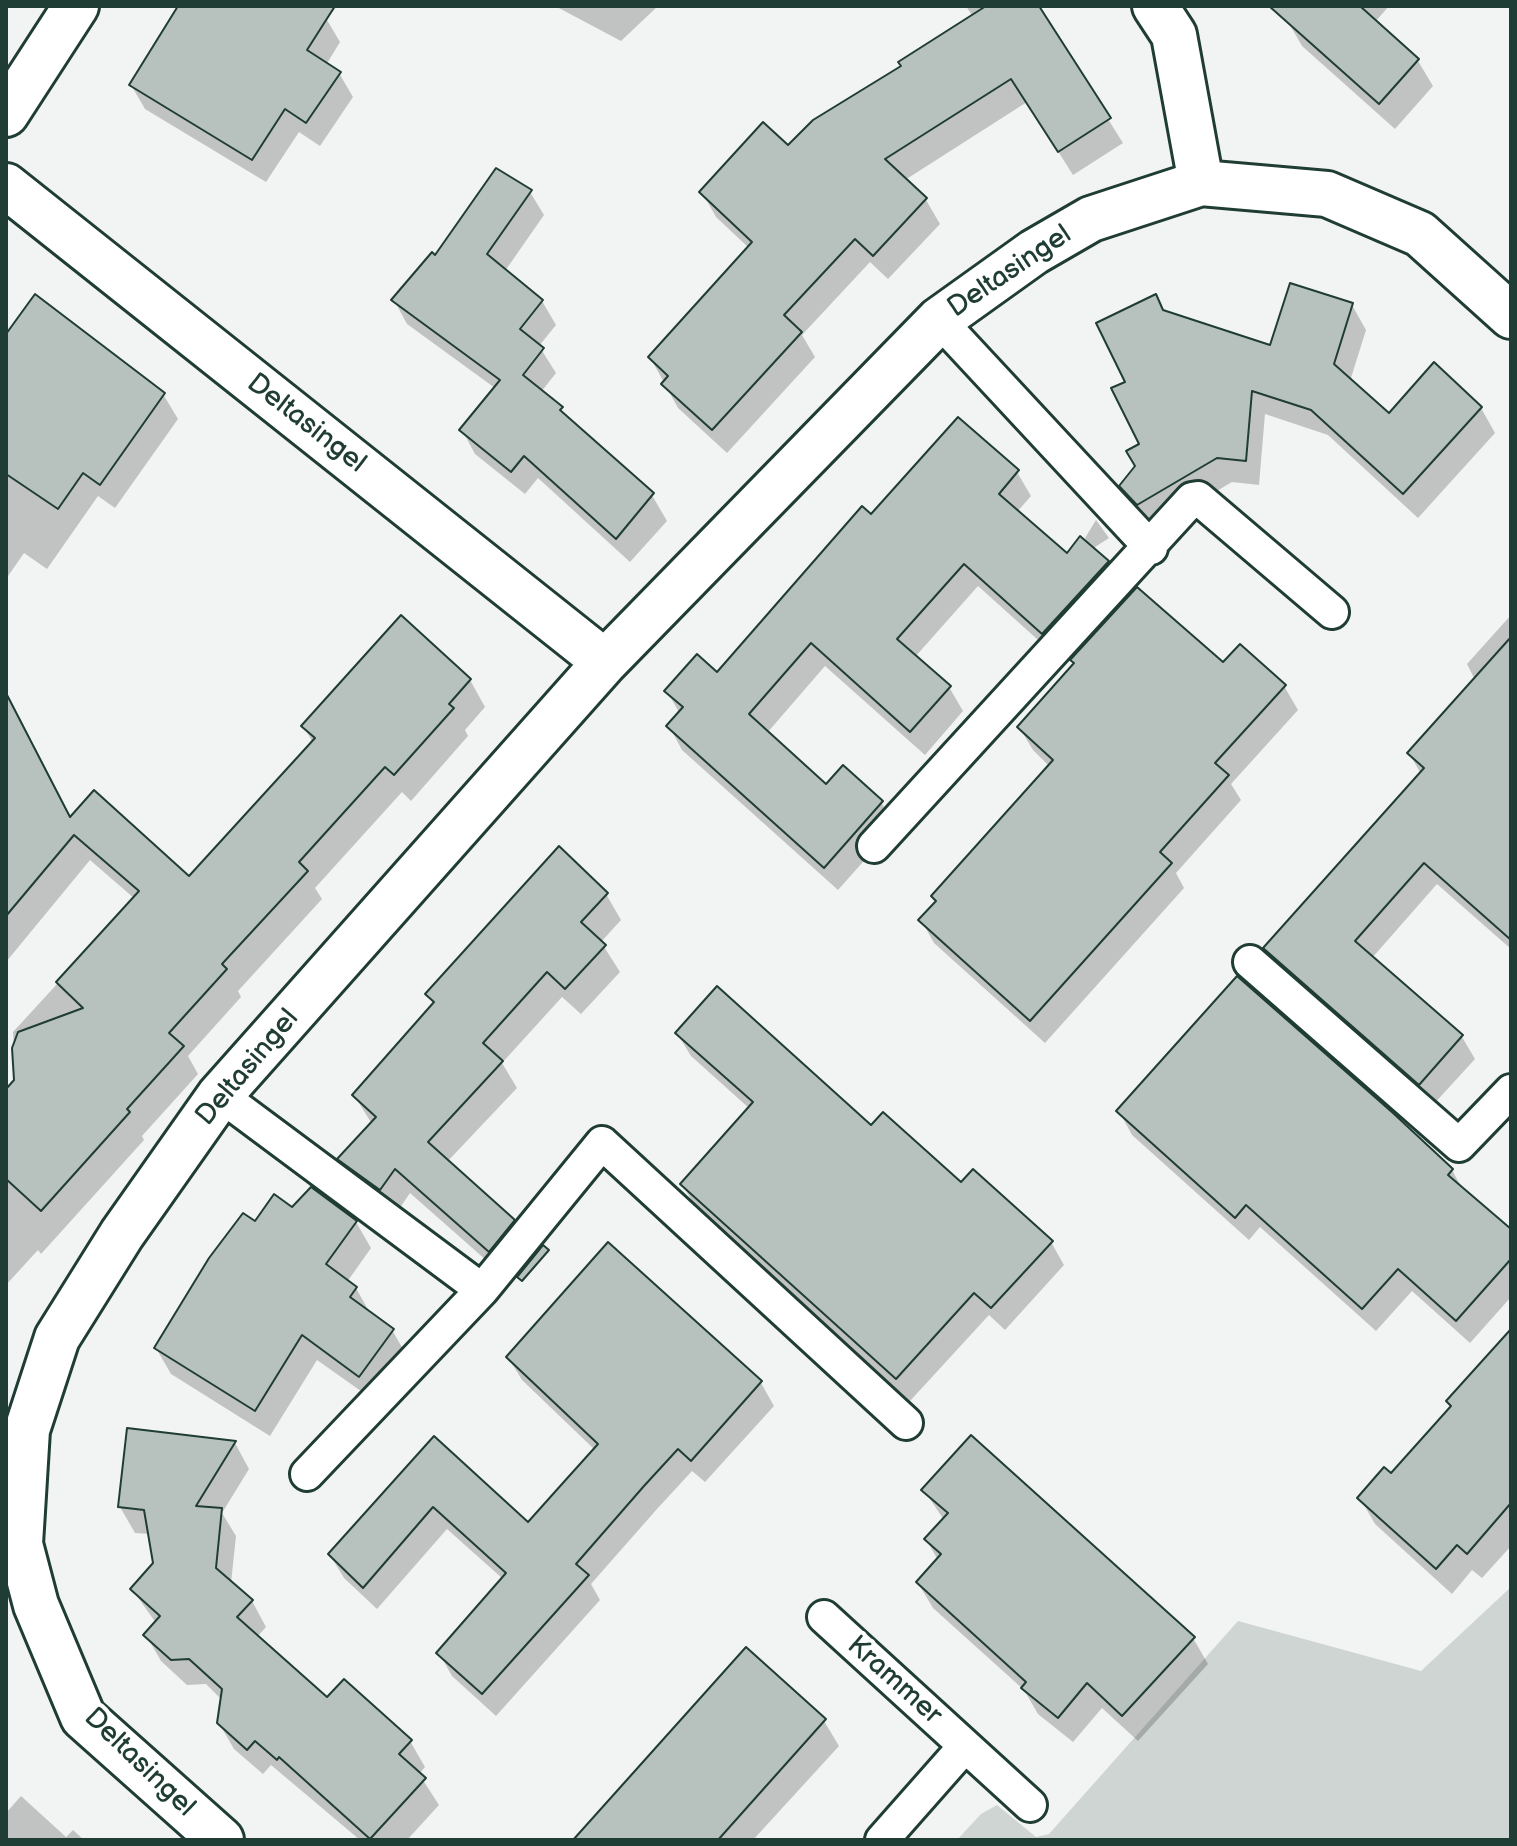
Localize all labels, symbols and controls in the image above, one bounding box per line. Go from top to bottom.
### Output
street label: Deltasingel [942,218,1078,326]
street label: Deltasingel [240,367,372,481]
street label: Deltasingel [190,1003,306,1133]
street label: Krammer [839,1630,949,1732]
street label: Deltasingel [76,1702,202,1824]

